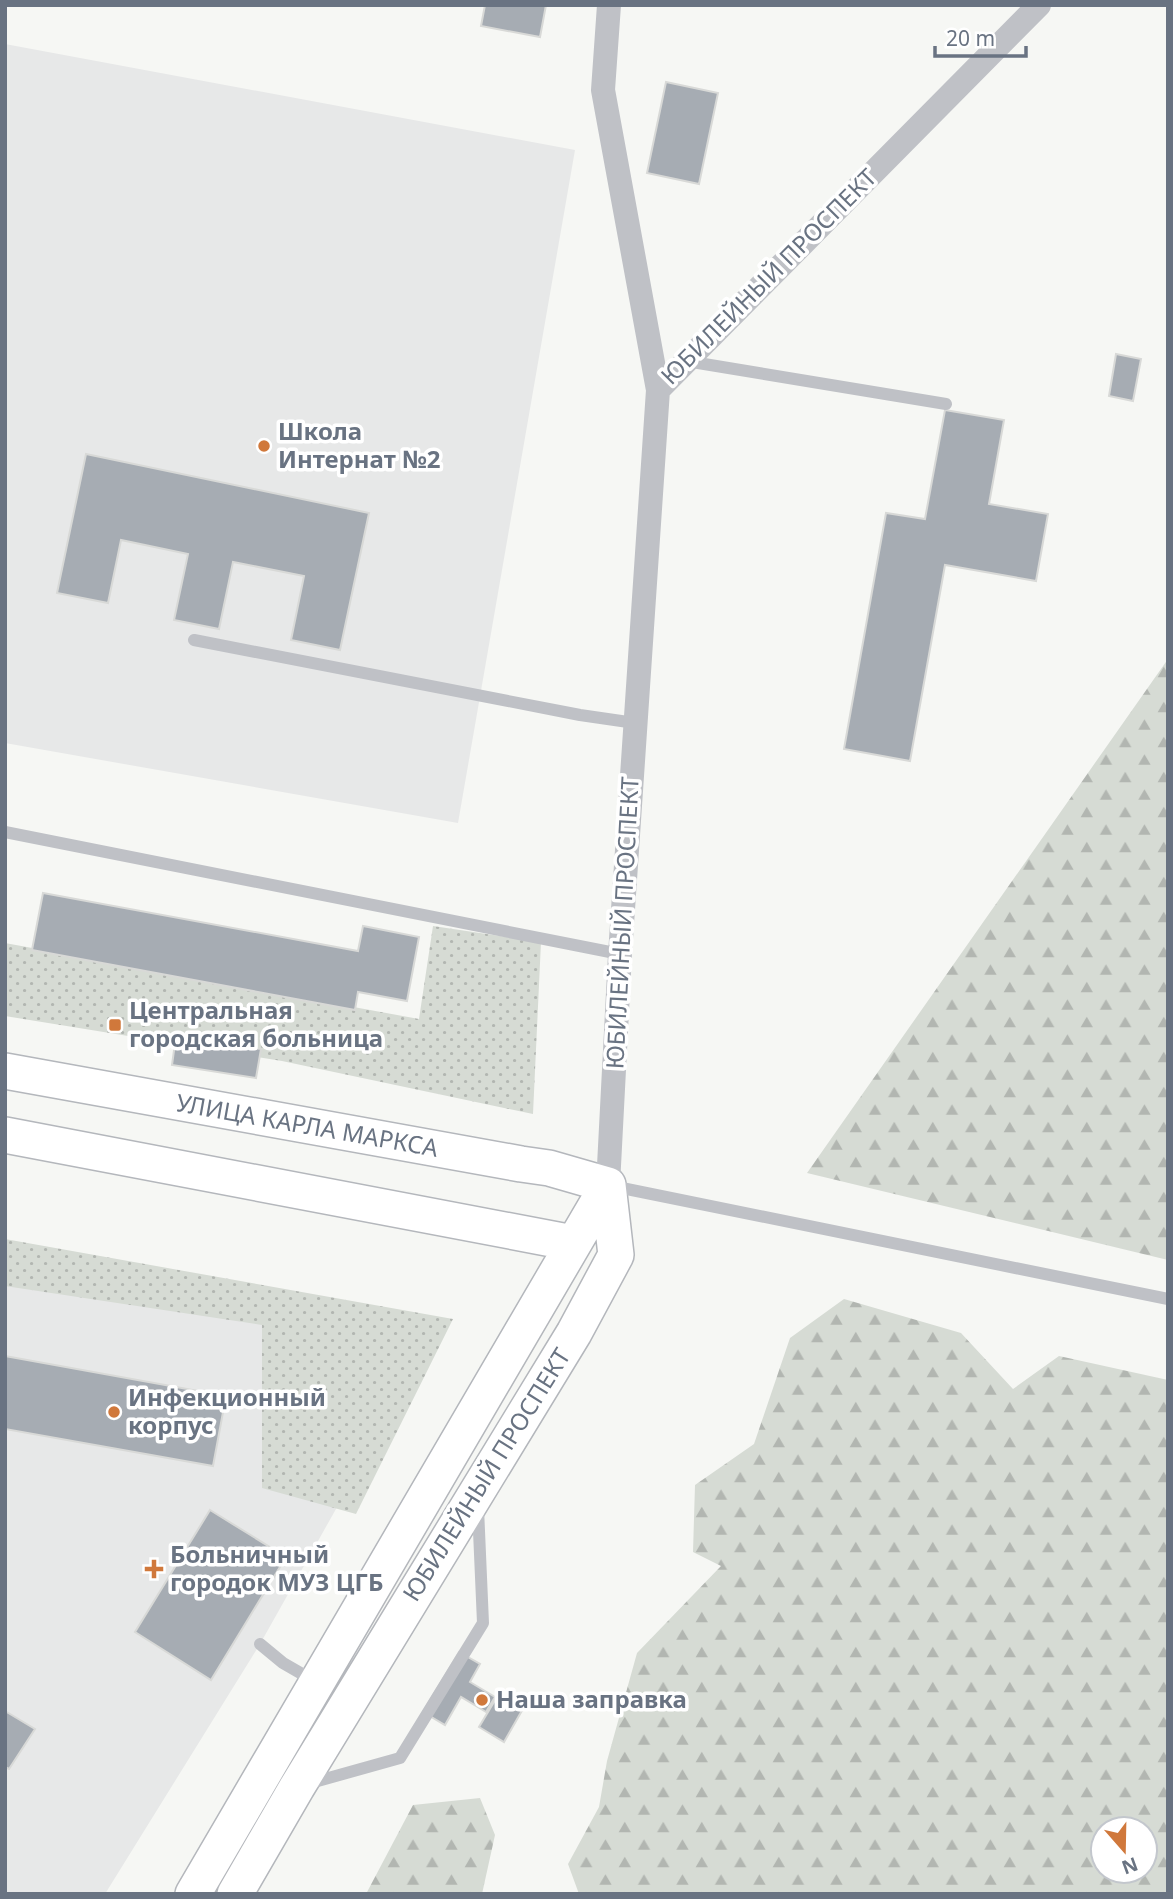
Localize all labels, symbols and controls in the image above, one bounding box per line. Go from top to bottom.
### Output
scale bar [935,14,1026,58]
text: 20 m [946,24,995,52]
street label: ЮБИЛЕЙНЫЙ ПРОСПЕКТ [653,160,884,391]
place label: Школа Интернат №2 [278,414,440,475]
marker: Школа Интернат №2 [256,438,272,454]
street label: ЮБИЛЕЙНЫЙ ПРОСПЕКТ [597,775,646,1070]
place label: Центральная городская больница [129,993,383,1054]
marker: Центральная городская больница [107,1017,123,1033]
street label: УЛИЦА КАРЛА МАРКСА [174,1085,441,1164]
street label: ЮБИЛЕЙНЫЙ ПРОСПЕКТ [394,1341,578,1607]
place label: Инфекционный корпус [128,1380,326,1441]
marker: Инфекционный корпус [106,1404,122,1420]
place label: Больничный городок МУЗ ЦГБ [170,1537,383,1598]
marker: Больничный городок МУЗ ЦГБ [144,1559,164,1579]
place label: Наша заправка [496,1682,687,1715]
marker: Наша заправка [474,1692,490,1708]
north arrow [1089,1815,1159,1885]
text: N [1118,1851,1142,1881]

